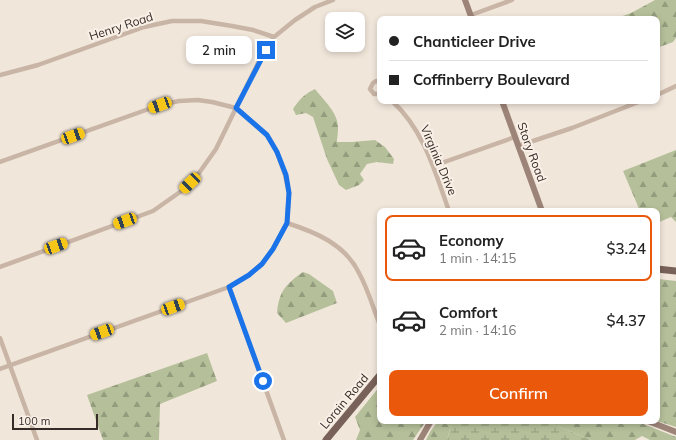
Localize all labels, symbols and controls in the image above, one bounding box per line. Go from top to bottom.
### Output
street label: Henry Road [87,9,155,43]
map controls [325,12,365,52]
button: layers [325,12,365,52]
text: Chanticleer Drive [413,32,536,51]
callout: 2 min [186,36,252,64]
route end [257,41,275,59]
text: 2 min [202,42,236,58]
text: Coffinberry Boulevard [413,70,570,89]
car [147,95,173,115]
street label: Story Road [514,120,550,184]
street label: Virginia Drive [417,123,461,197]
car [60,126,86,146]
car [177,170,203,196]
car [112,211,138,231]
icon: car [391,230,427,266]
text: Economy [439,231,504,250]
car [43,236,69,256]
text: $3.24 [606,239,646,258]
text: 1 min · 14:15 [439,250,516,266]
car [160,297,186,317]
icon: car [391,302,427,338]
text: Comfort [439,303,497,322]
text: $4.37 [606,311,646,330]
car [89,322,115,342]
text: 2 min · 14:16 [439,322,516,338]
street label: Lorain Road [317,370,371,432]
button: Confirm [389,370,648,416]
route start [254,372,272,390]
scale bar [12,412,98,431]
text: 100 m [18,414,50,428]

